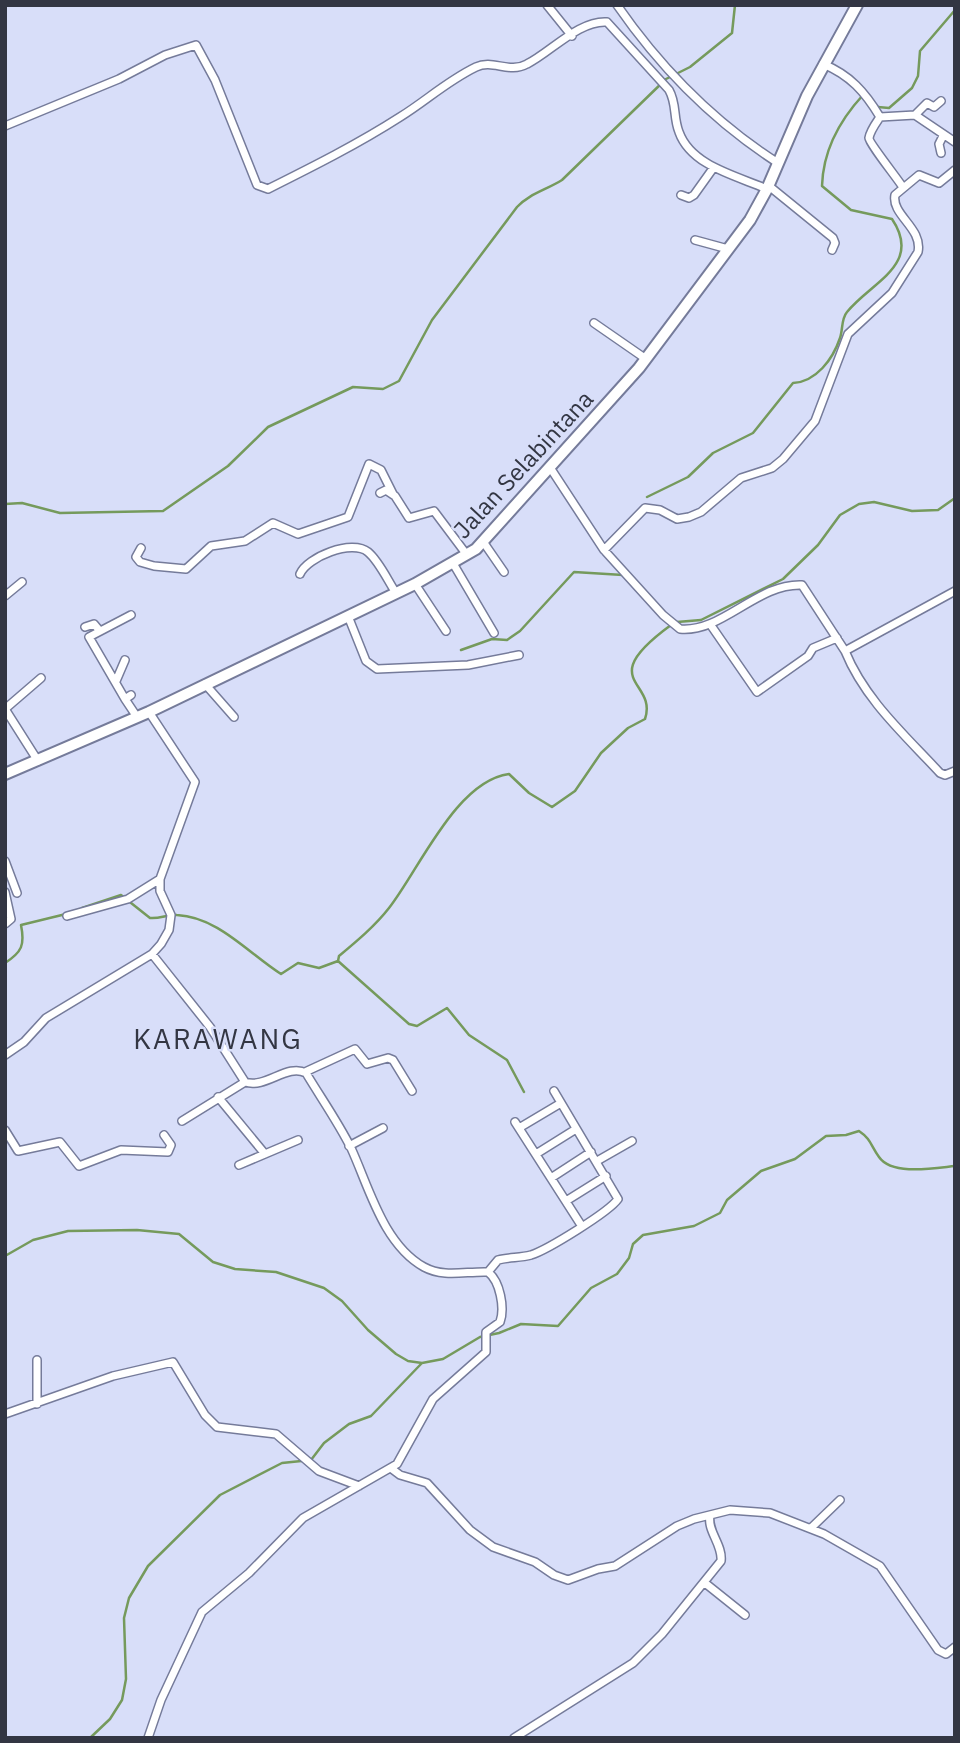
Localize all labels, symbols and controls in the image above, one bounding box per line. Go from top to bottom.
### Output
street label: Jalan Selabintana [446,383,600,545]
district label: KARAWANG [133,1020,303,1057]

